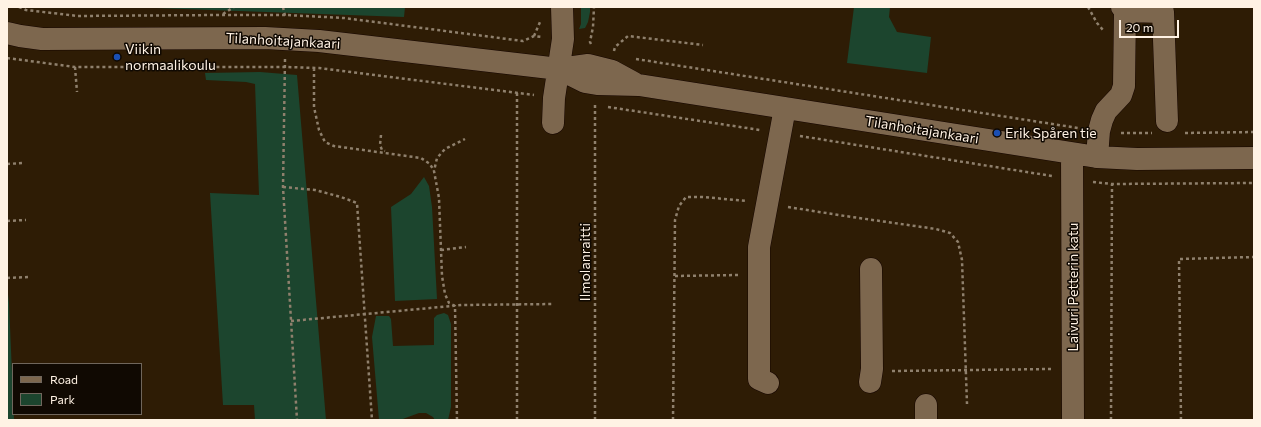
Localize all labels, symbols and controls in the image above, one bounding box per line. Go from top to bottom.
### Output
scale bar [1121,12,1181,38]
text: 20 m [1126,20,1153,34]
street label: Tilanhoitajankaari [225,30,341,52]
place label: Viikin normaalikoulu [125,41,216,74]
marker: Viikin normaalikoulu [112,52,122,62]
street label: Tilanhoitajankaari [864,113,980,147]
place label: Erik Spåren tie [1005,125,1097,141]
marker: Erik Spåren tie [992,128,1002,138]
street label: Ilmolanraitti [577,223,593,301]
street label: Laivuri Petterin katu [1065,223,1081,351]
legend [12,363,142,415]
text: Road [50,372,78,386]
text: Park [50,392,75,406]

